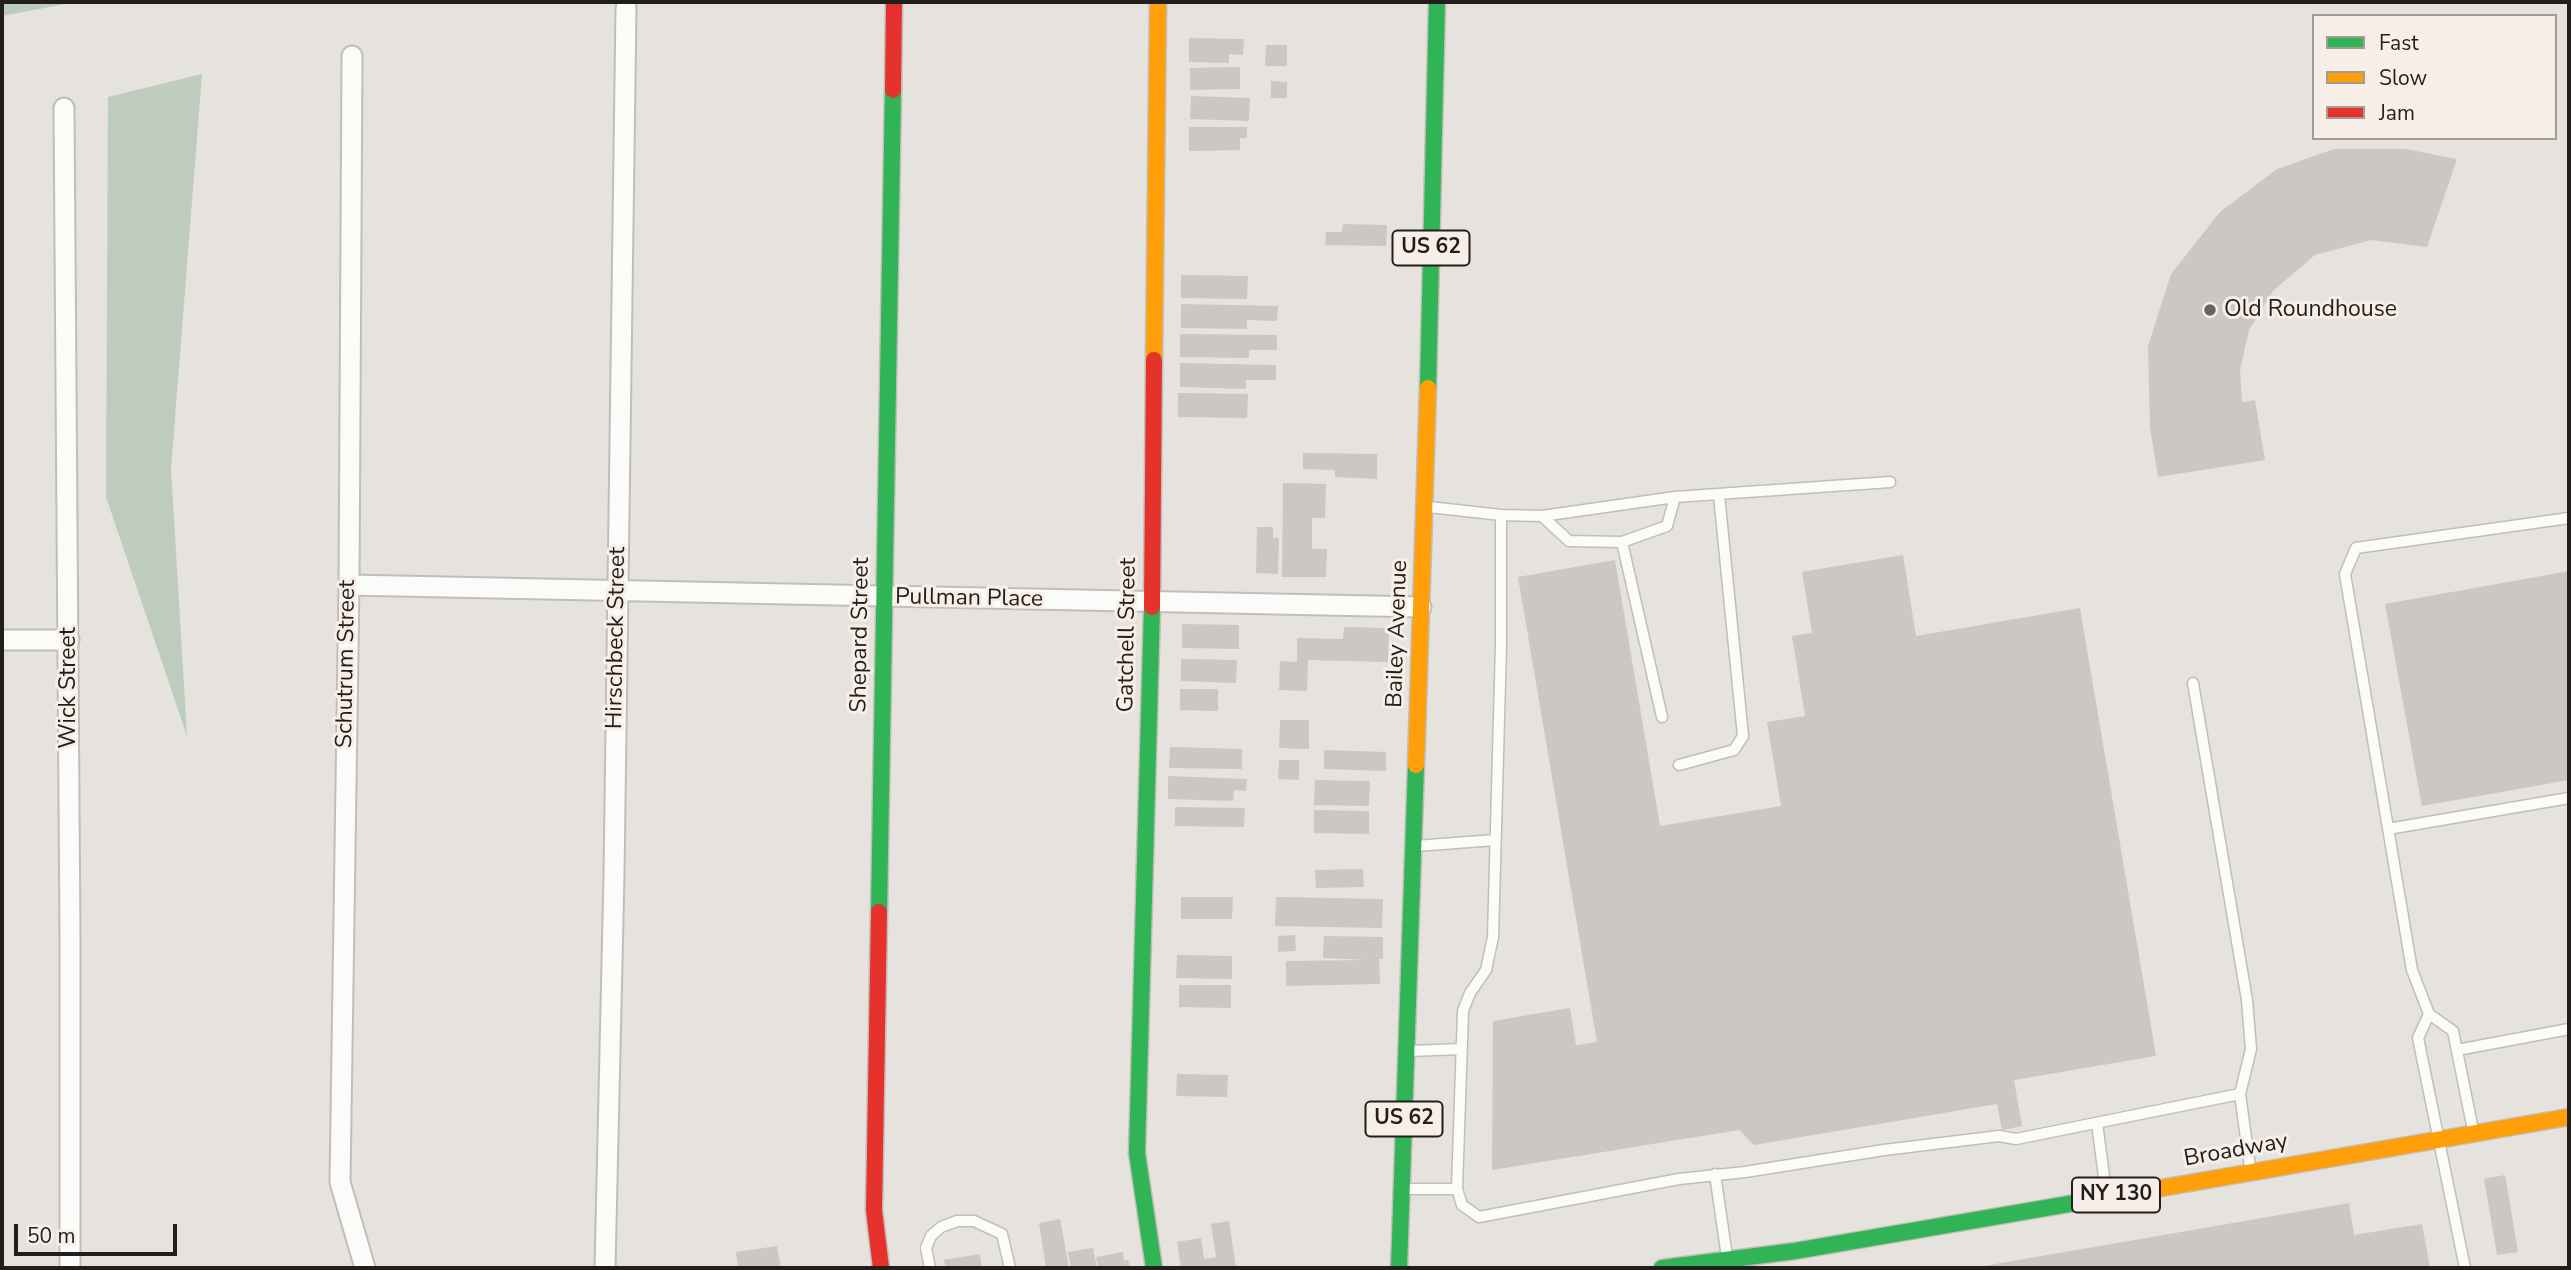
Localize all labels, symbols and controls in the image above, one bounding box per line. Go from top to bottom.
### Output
legend [2312,14,2557,140]
text: Fast [2379,29,2419,57]
text: Slow [2379,64,2427,92]
text: Jam [2379,99,2415,127]
road number: US 62 [1392,230,1470,266]
place label: Old Roundhouse [2224,296,2397,324]
marker: Old Roundhouse [2202,302,2218,318]
street label: Hirschbeck Street [602,547,632,729]
street label: Shepard Street [846,557,876,713]
street label: Gatchell Street [1113,557,1143,713]
street label: Bailey Avenue [1382,560,1414,708]
street label: Schutrum Street [332,580,362,748]
street label: Pullman Place [895,584,1043,614]
street label: Wick Street [55,627,83,749]
road number: US 62 [1366,1102,1442,1136]
street label: Broadway [2182,1128,2290,1174]
road number: NY 130 [2072,1178,2160,1212]
scale bar [18,1210,180,1254]
text: 50 m [27,1222,76,1250]

